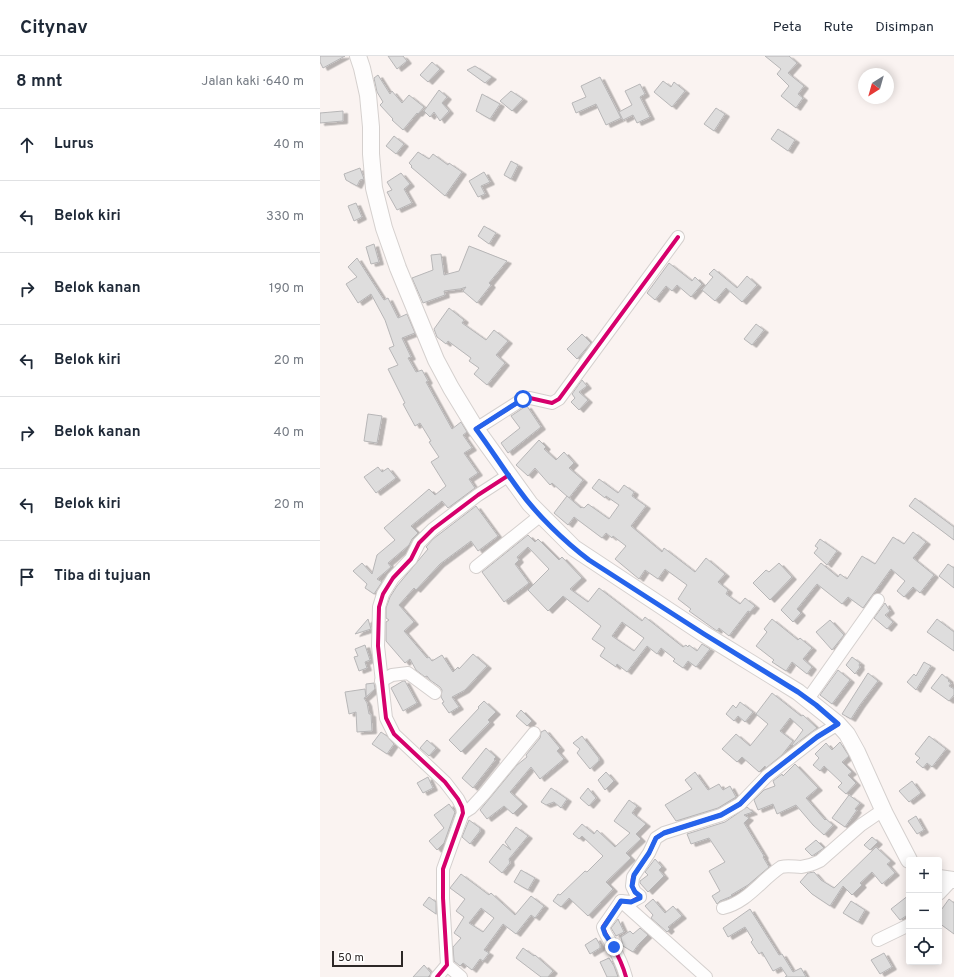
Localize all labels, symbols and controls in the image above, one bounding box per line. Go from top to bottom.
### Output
text: Citynav [20,16,88,40]
text: Peta [773,19,802,36]
text: Rute [824,19,853,36]
text: Disimpan [875,19,934,36]
north arrow [858,68,894,104]
text: 8 mnt [16,71,62,93]
text: Jalan kaki · 640 m [201,74,304,90]
icon: ahead [16,134,38,156]
text: Lurus [54,135,94,154]
text: 40 m [274,137,304,153]
icon: left [16,206,38,228]
text: Belok kiri [54,207,121,226]
text: 330 m [266,209,304,225]
icon: right [16,278,38,300]
text: Belok kanan [54,279,141,298]
text: 190 m [269,281,304,297]
icon: left [16,350,38,372]
text: Belok kiri [54,351,121,370]
text: 20 m [274,353,304,369]
route start [514,390,532,408]
icon: right [16,422,38,444]
text: Belok kanan [54,423,141,442]
text: 40 m [274,425,304,441]
icon: left [16,494,38,516]
text: Belok kiri [54,495,121,514]
text: 20 m [274,497,304,513]
icon: arrive [16,566,38,588]
text: Tiba di tujuan [54,567,151,586]
map controls [906,857,942,965]
button: + [906,857,942,893]
button: − [906,893,942,929]
button: locate [906,929,942,965]
route end [605,938,623,956]
scale bar [332,949,403,968]
text: 50 m [338,951,364,965]

